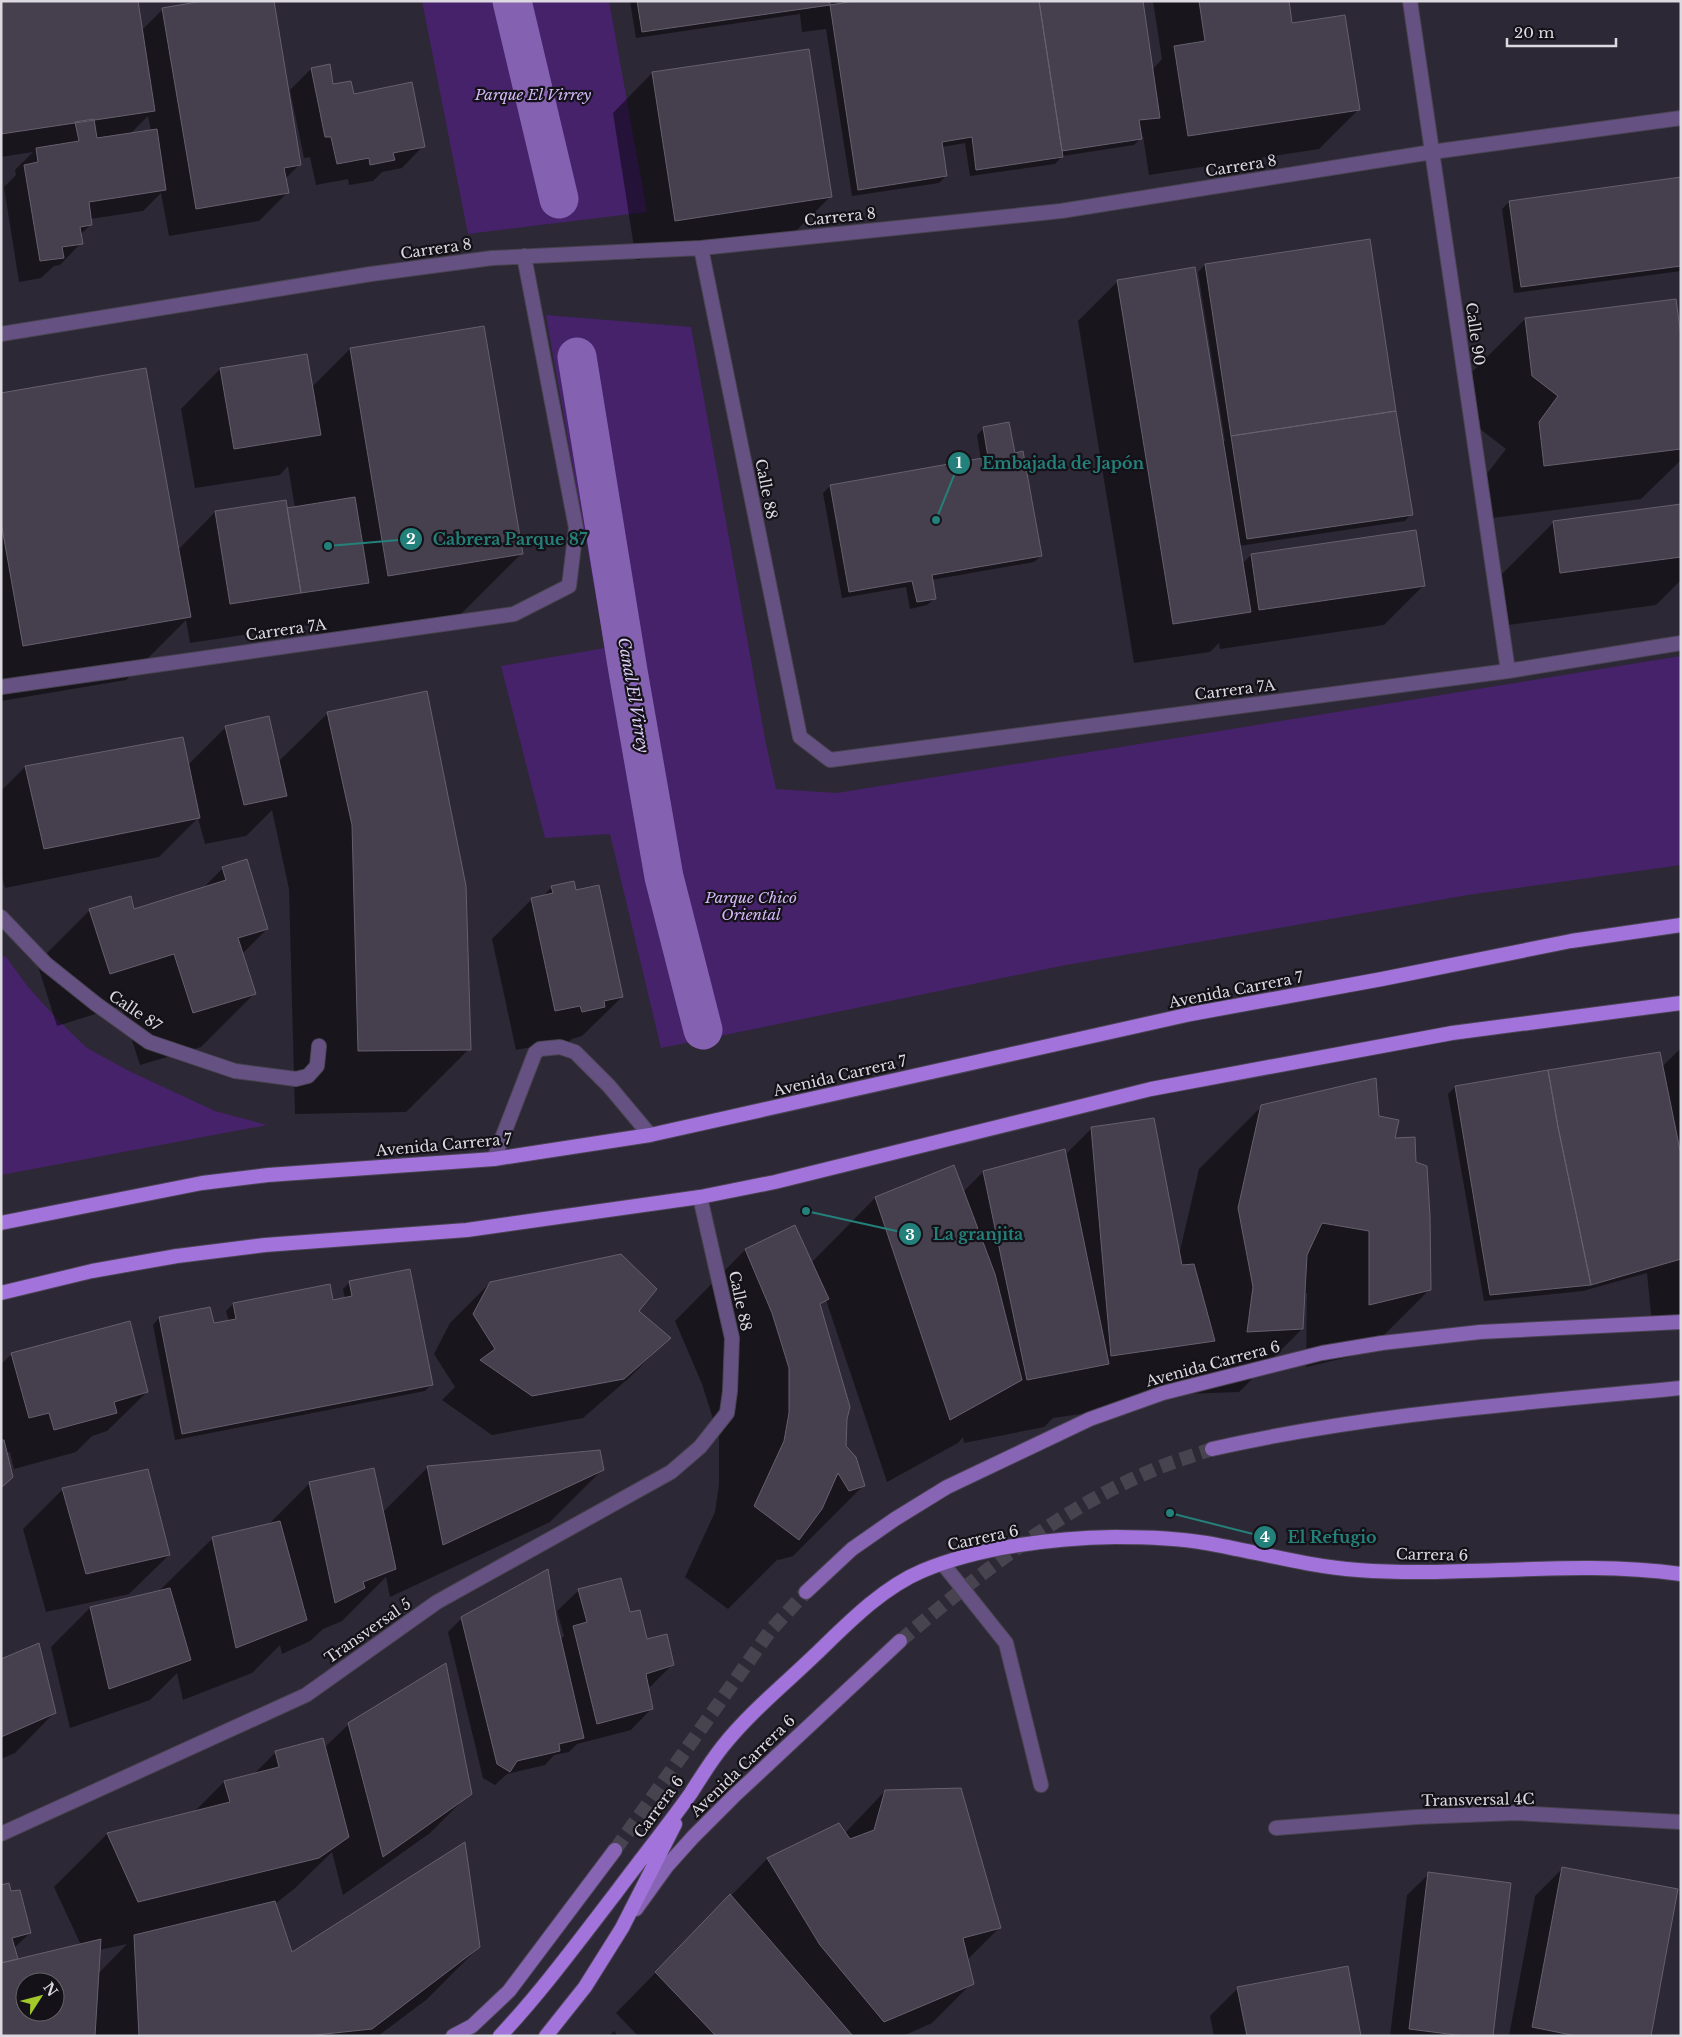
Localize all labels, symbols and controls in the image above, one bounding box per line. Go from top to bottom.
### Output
scale bar [1507,15,1616,47]
text: 20 m [1514,23,1554,42]
park label: Parque El Virrey [474,85,592,104]
street label: Carrera 8 [1204,151,1278,181]
street label: Carrera 8 [803,203,877,230]
street label: Carrera 8 [399,234,473,263]
street label: Calle 90 [1462,301,1489,367]
callout: Embajada de Japón [947,448,1154,479]
text: 1 [956,453,963,472]
text: Embajada de Japón [982,453,1144,473]
street label: Calle 88 [751,457,782,521]
callout: Cabrera Parque 87 [398,524,598,555]
text: 2 [406,529,416,548]
text: Cabrera Parque 87 [433,529,588,549]
street label: Carrera 7A [244,614,328,645]
water label: Canal El Virrey [614,636,654,755]
street label: Carrera 7A [1193,675,1277,704]
park label: Parque Chicó Oriental [704,888,797,924]
street label: Avenida Carrera 7 [1166,967,1305,1012]
street label: Calle 87 [105,986,166,1035]
street label: Avenida Carrera 7 [770,1051,909,1100]
street label: Avenida Carrera 7 [374,1129,513,1160]
callout: La granjita [897,1219,1033,1250]
text: La granjita [933,1224,1023,1244]
text: 3 [905,1225,915,1244]
street label: Calle 88 [725,1269,756,1333]
street label: Avenida Carrera 6 [1143,1336,1282,1391]
street label: Carrera 6 [946,1521,1020,1554]
callout: El Refugio [1252,1521,1386,1552]
text: 4 [1260,1527,1270,1546]
text: El Refugio [1288,1527,1377,1547]
street label: Carrera 6 [1396,1544,1468,1565]
street label: Transversal 5 [321,1594,414,1667]
street label: Avenida Carrera 6 [686,1711,799,1821]
street label: Carrera 6 [630,1772,688,1842]
street label: Transversal 4C [1421,1789,1535,1810]
north arrow [15,1972,65,2022]
text: N [39,1979,62,2000]

